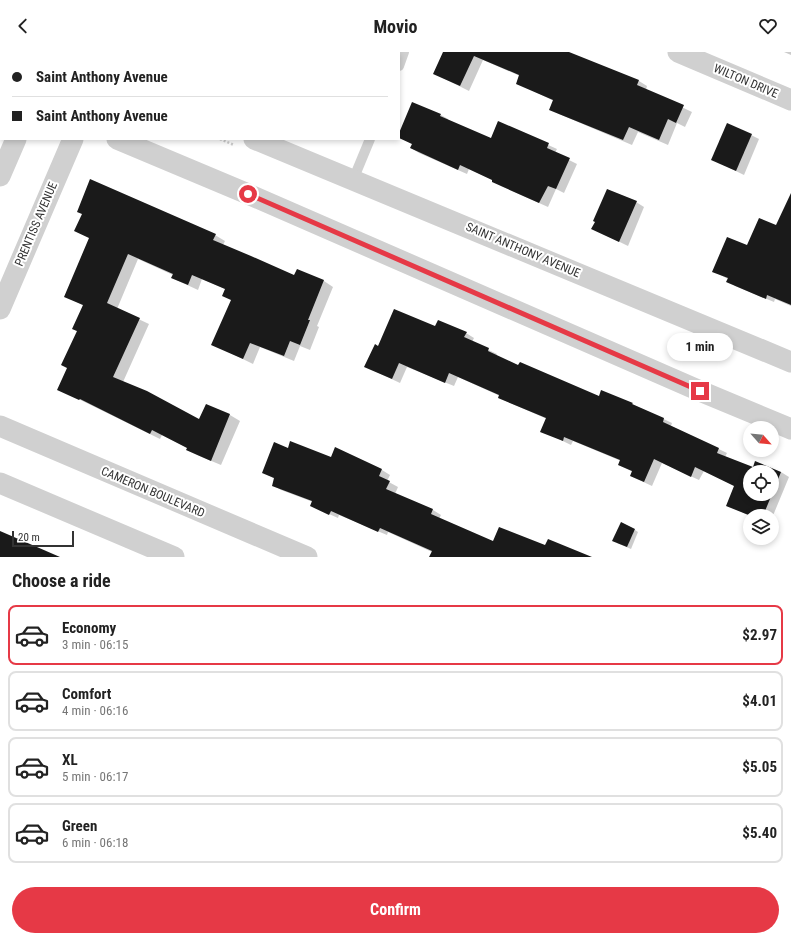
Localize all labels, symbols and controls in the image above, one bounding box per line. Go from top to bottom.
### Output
icon: back [12,15,34,37]
icon: heart [757,15,779,37]
text: Movio [373,16,418,37]
street label: WILTON DRIVE [712,61,780,101]
text: Saint Anthony Avenue [36,68,168,86]
text: Saint Anthony Avenue [36,107,168,125]
street label: PRENTISS AVENUE [12,180,60,268]
route start [239,185,257,203]
street label: SAINT ANTHONY AVENUE [464,220,582,280]
callout: 1 min [667,333,733,361]
text: 1 min [686,339,714,354]
route end [691,382,709,400]
north arrow [743,421,779,457]
map controls [743,421,779,545]
street label: CAMERON BOULEVARD [99,464,207,520]
button: locate [743,465,779,501]
button: layers [743,509,779,545]
scale bar [12,529,74,548]
text: 20 m [18,531,40,544]
text: Choose a ride [12,570,111,591]
icon: car [14,617,50,653]
text: Economy [62,619,116,637]
text: $2.97 [742,626,777,644]
text: 3 min · 06:15 [62,637,128,652]
icon: car [14,683,50,719]
text: Comfort [62,685,111,703]
text: $4.01 [742,692,777,710]
text: 4 min · 06:16 [62,703,128,718]
icon: car [14,749,50,785]
text: XL [62,751,78,769]
text: $5.05 [742,758,777,776]
text: 5 min · 06:17 [62,769,128,784]
icon: car [14,815,50,851]
text: Green [62,817,97,835]
text: $5.40 [742,824,777,842]
text: 6 min · 06:18 [62,835,128,850]
button: Confirm [12,887,779,933]

